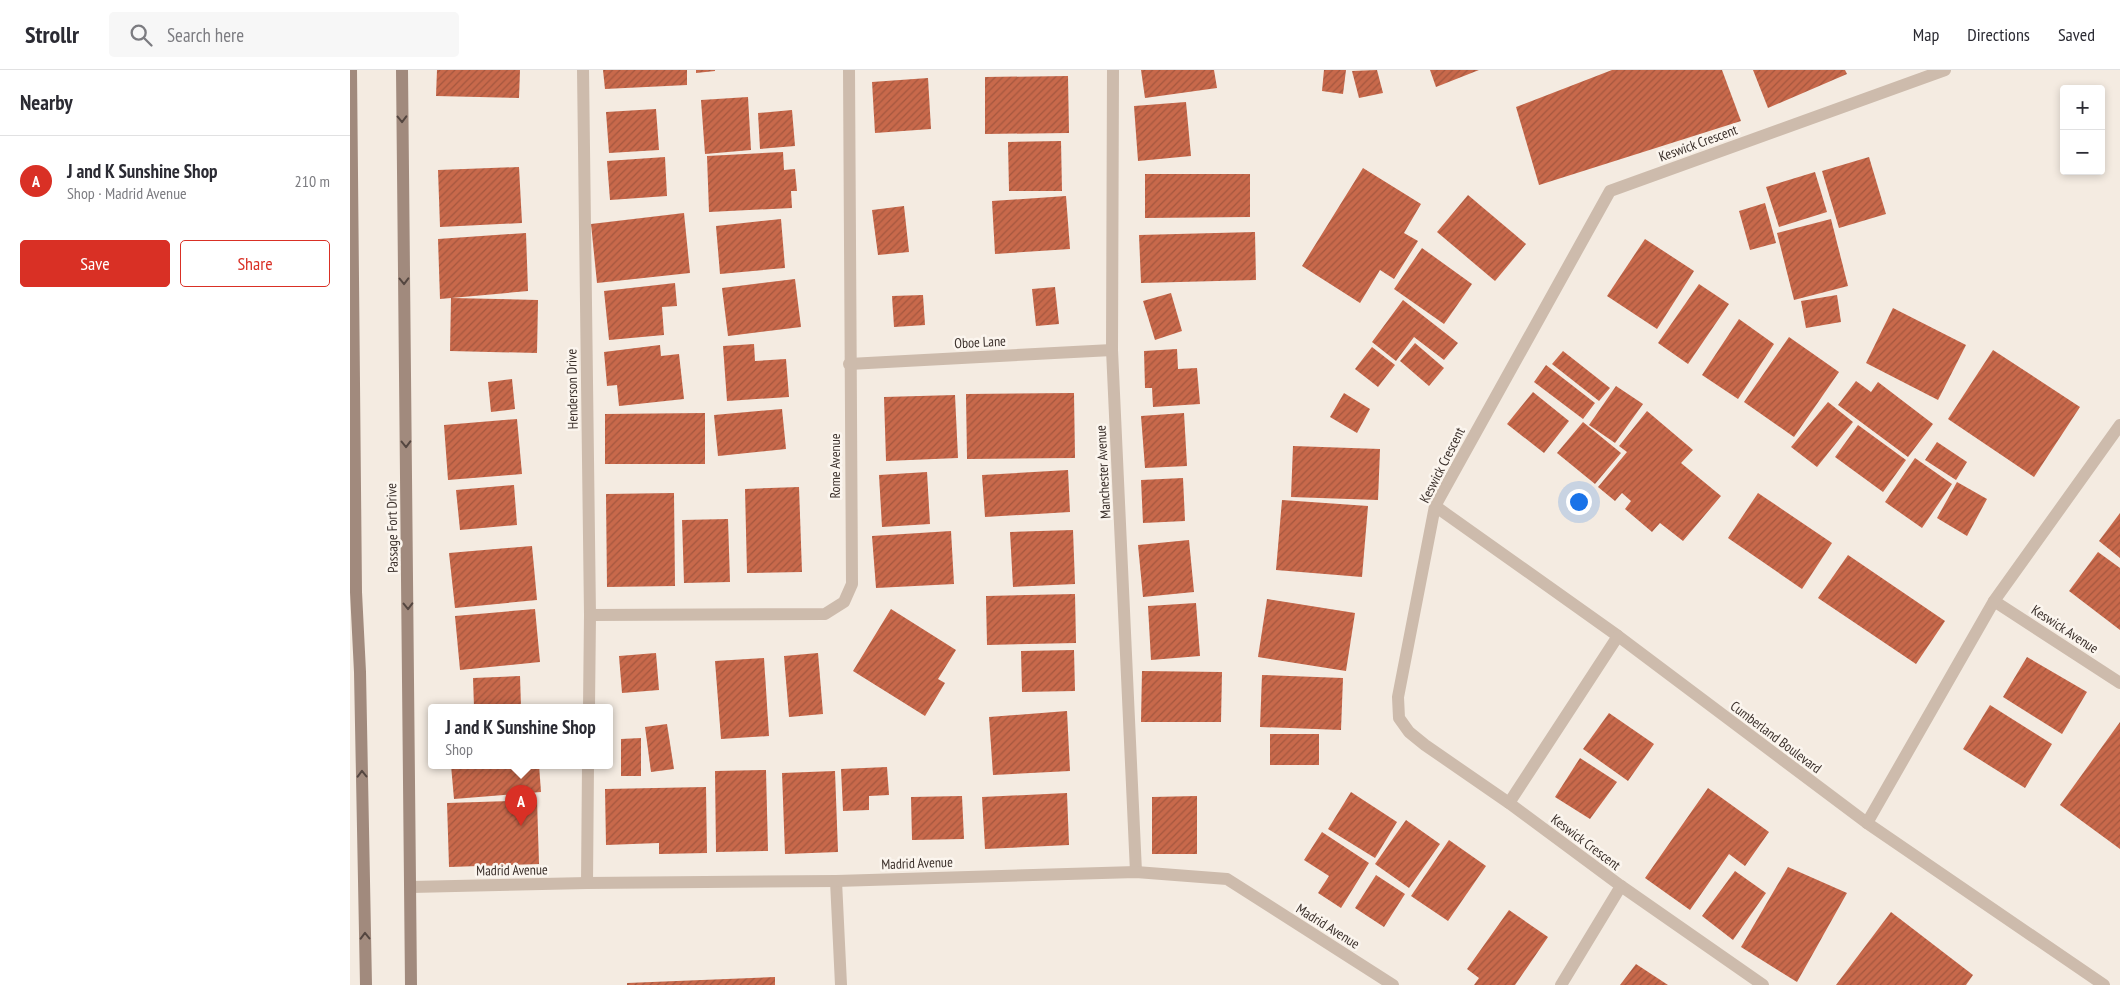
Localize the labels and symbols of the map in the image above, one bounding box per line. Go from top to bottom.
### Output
one-way arrow [397,115,407,123]
street label: Keswick Crescent [1656,120,1740,166]
one-way arrow [399,278,409,285]
street label: Oboe Lane [954,332,1007,352]
street label: Henderson Drive [562,348,582,429]
street label: Keswick Crescent [1415,424,1469,506]
street label: Manchester Avenue [1092,425,1114,519]
street label: Rome Avenue [826,433,844,499]
one-way arrow [401,440,411,448]
street label: Passage Fort Drive [382,483,402,573]
your location [1566,489,1592,515]
street label: Keswick Avenue [2028,601,2102,657]
one-way arrow [403,602,413,610]
street label: Cumberland Boulevard [1727,697,1825,777]
one-way arrow [356,770,367,778]
pin: A [505,785,537,826]
street label: Keswick Crescent [1548,810,1624,874]
street label: Madrid Avenue [881,853,953,873]
street label: Madrid Avenue [476,860,548,880]
street label: Madrid Avenue [1293,899,1363,953]
one-way arrow [360,932,370,940]

